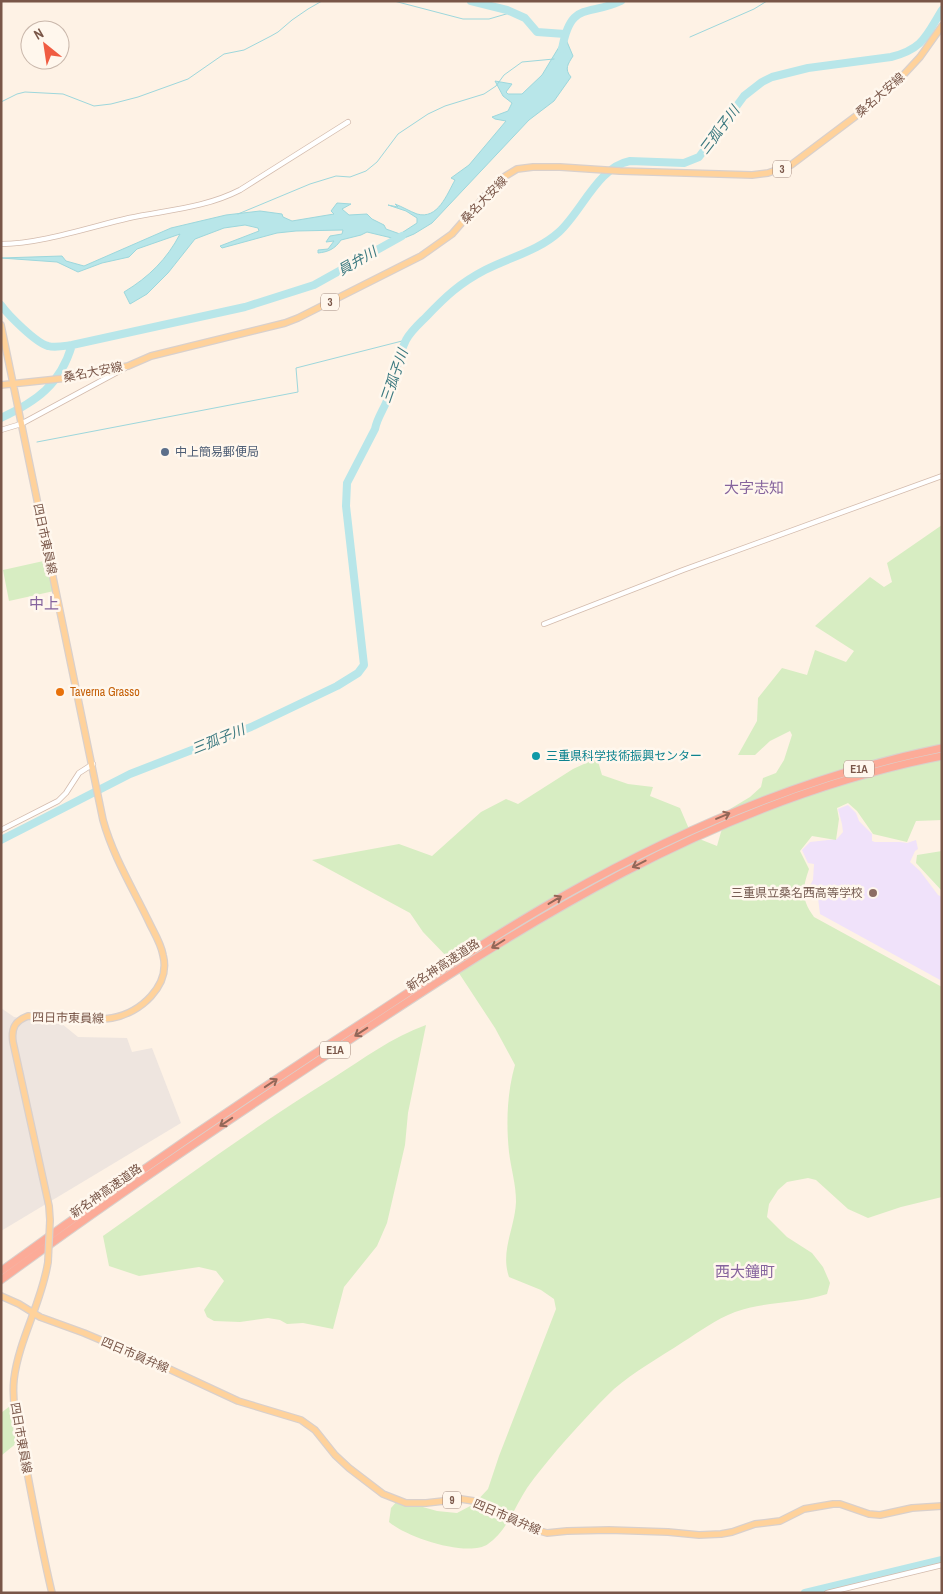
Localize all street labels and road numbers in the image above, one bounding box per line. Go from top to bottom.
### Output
street label: 桑名大安線 [852,69,908,121]
road number: 3 [773,160,791,178]
street label: 桑名大安線 [457,173,511,227]
road number: 3 [321,294,339,310]
street label: 桑名大安線 [62,358,124,386]
street label: 四日市東員線 [30,502,60,576]
road number: E1A [844,761,874,778]
street label: 新名神高速道路 [403,935,483,995]
street label: 四日市東員線 [32,1009,104,1027]
road number: E1A [320,1042,350,1058]
street label: 新名神高速道路 [67,1160,145,1222]
street label: 四日市員弁線 [99,1334,171,1376]
street label: 四日市東員線 [7,1401,35,1475]
road number: 9 [443,1492,461,1508]
street label: 四日市員弁線 [471,1496,543,1538]

